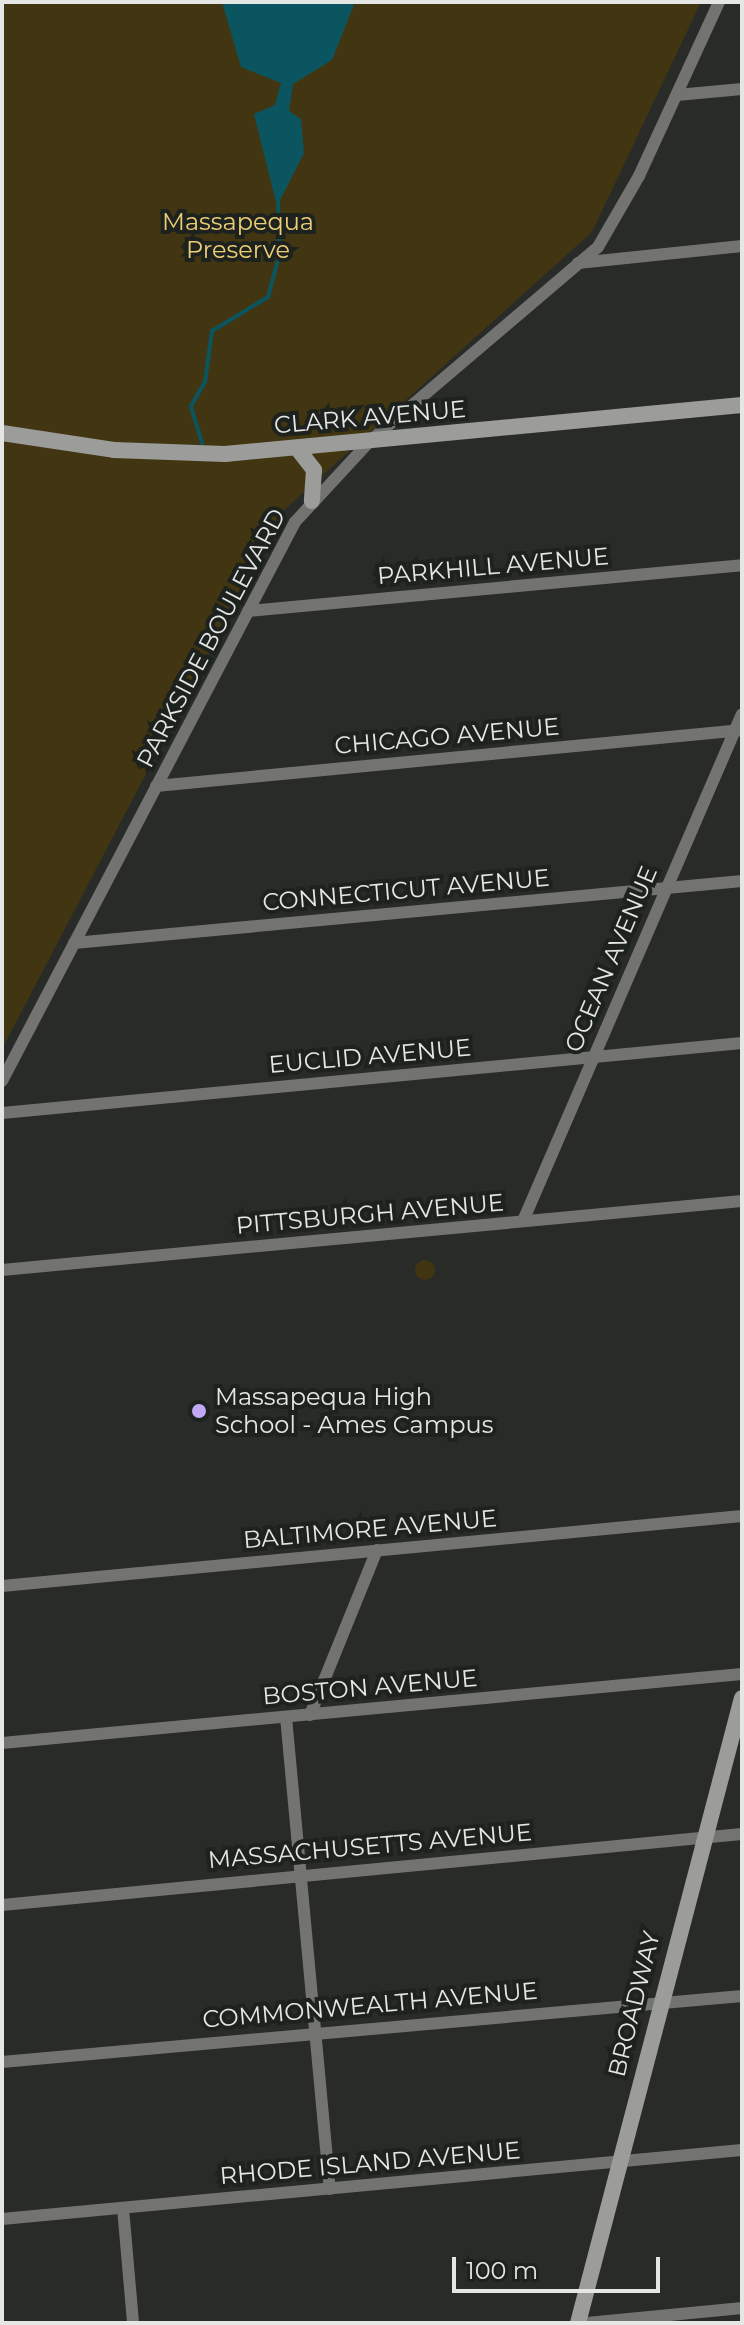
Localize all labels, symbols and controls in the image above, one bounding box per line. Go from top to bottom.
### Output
park label: Massapequa Preserve [162,208,314,264]
street label: CLARK AVENUE [273,394,467,440]
street label: PARKSIDE BOULEVARD [130,504,292,772]
street label: PARKHILL AVENUE [376,542,610,590]
street label: CHICAGO AVENUE [333,712,561,760]
street label: OCEAN AVENUE [559,862,663,1056]
street label: CONNECTICUT AVENUE [261,863,551,917]
street label: EUCLID AVENUE [268,1033,472,1079]
street label: PITTSBURGH AVENUE [235,1188,505,1240]
place label: Massapequa High School - Ames Campus [215,1383,493,1439]
marker: Massapequa High School - Ames Campus [190,1402,208,1420]
street label: BALTIMORE AVENUE [242,1504,498,1554]
street label: BOSTON AVENUE [261,1663,479,1711]
street label: MASSACHUSETTS AVENUE [207,1817,533,1875]
street label: BROADWAY [602,1928,666,2080]
street label: COMMONWEALTH AVENUE [201,1976,539,2034]
street label: RHODE ISLAND AVENUE [219,2136,521,2190]
scale bar [456,2241,664,2291]
text: 100 m [466,2256,538,2285]

